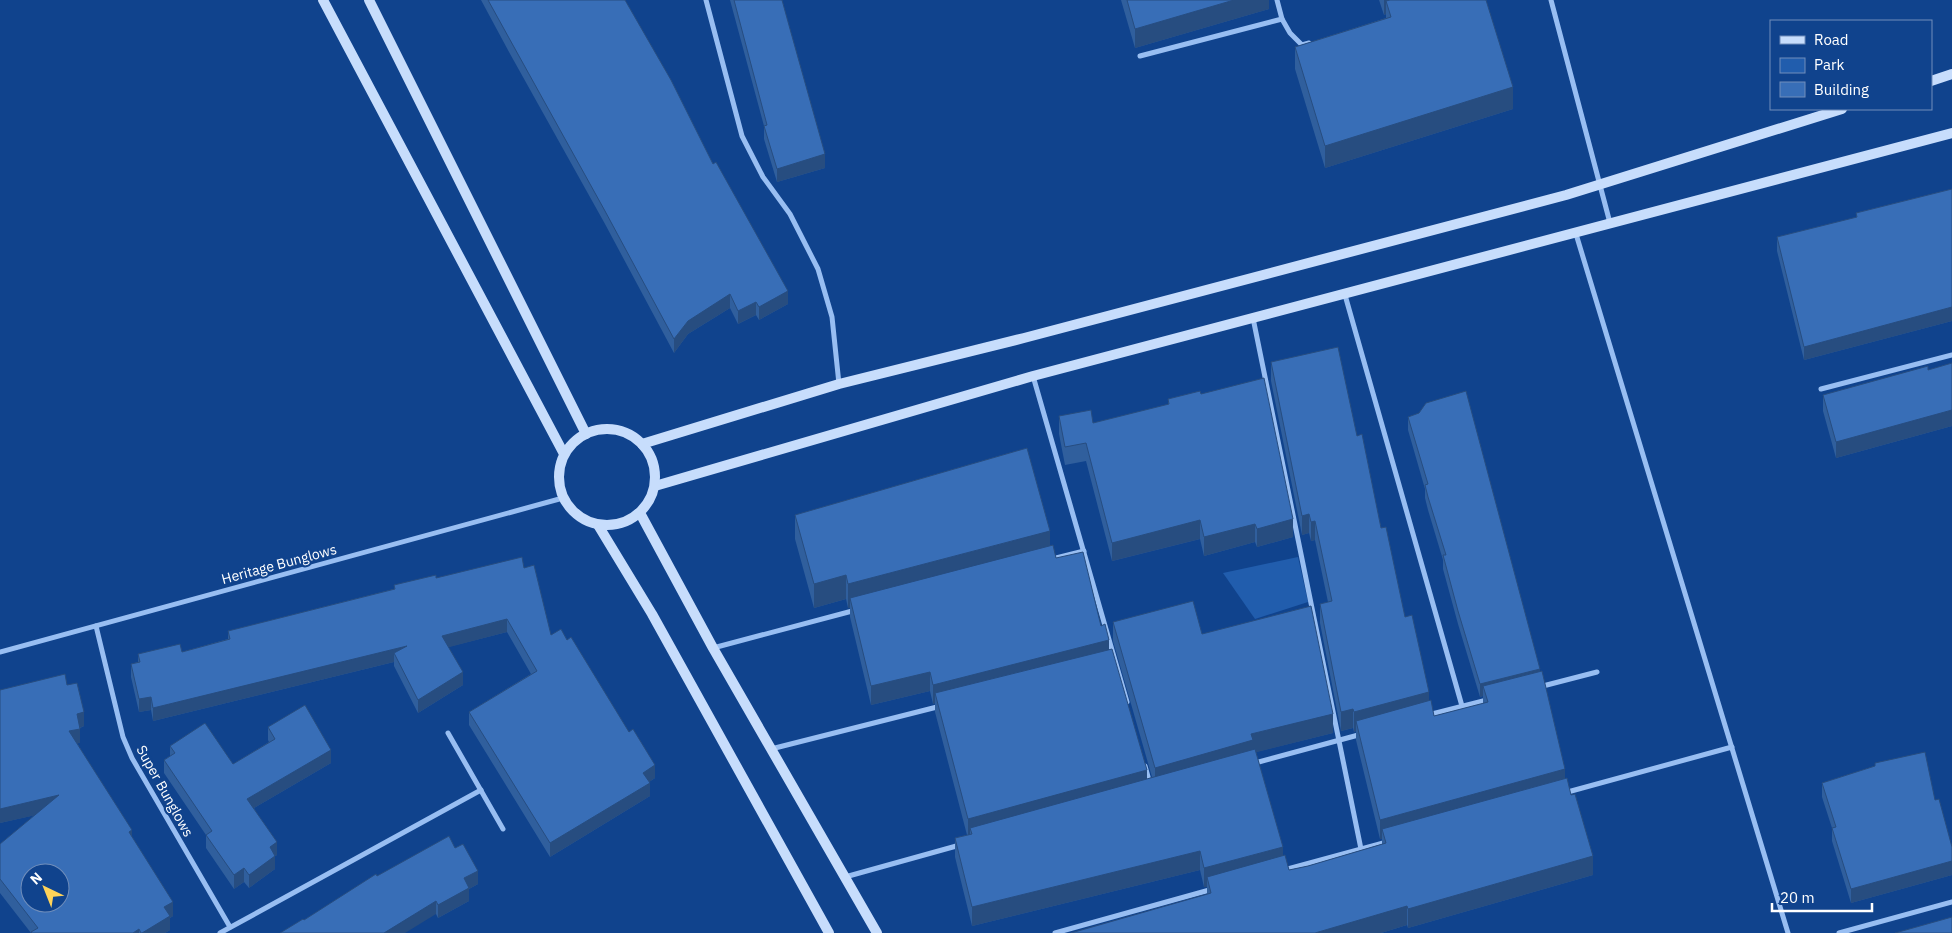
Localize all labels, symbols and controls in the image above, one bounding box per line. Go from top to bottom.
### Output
legend [1770,20,1932,110]
text: Road [1814,30,1849,49]
text: Park [1814,55,1844,74]
text: Building [1814,80,1869,99]
street label: Heritage Bunglows [219,540,339,588]
street label: Super Bunglows [132,742,198,840]
north arrow [20,863,70,913]
text: N [26,868,46,889]
scale bar [1772,880,1872,912]
text: 20 m [1780,888,1815,907]

